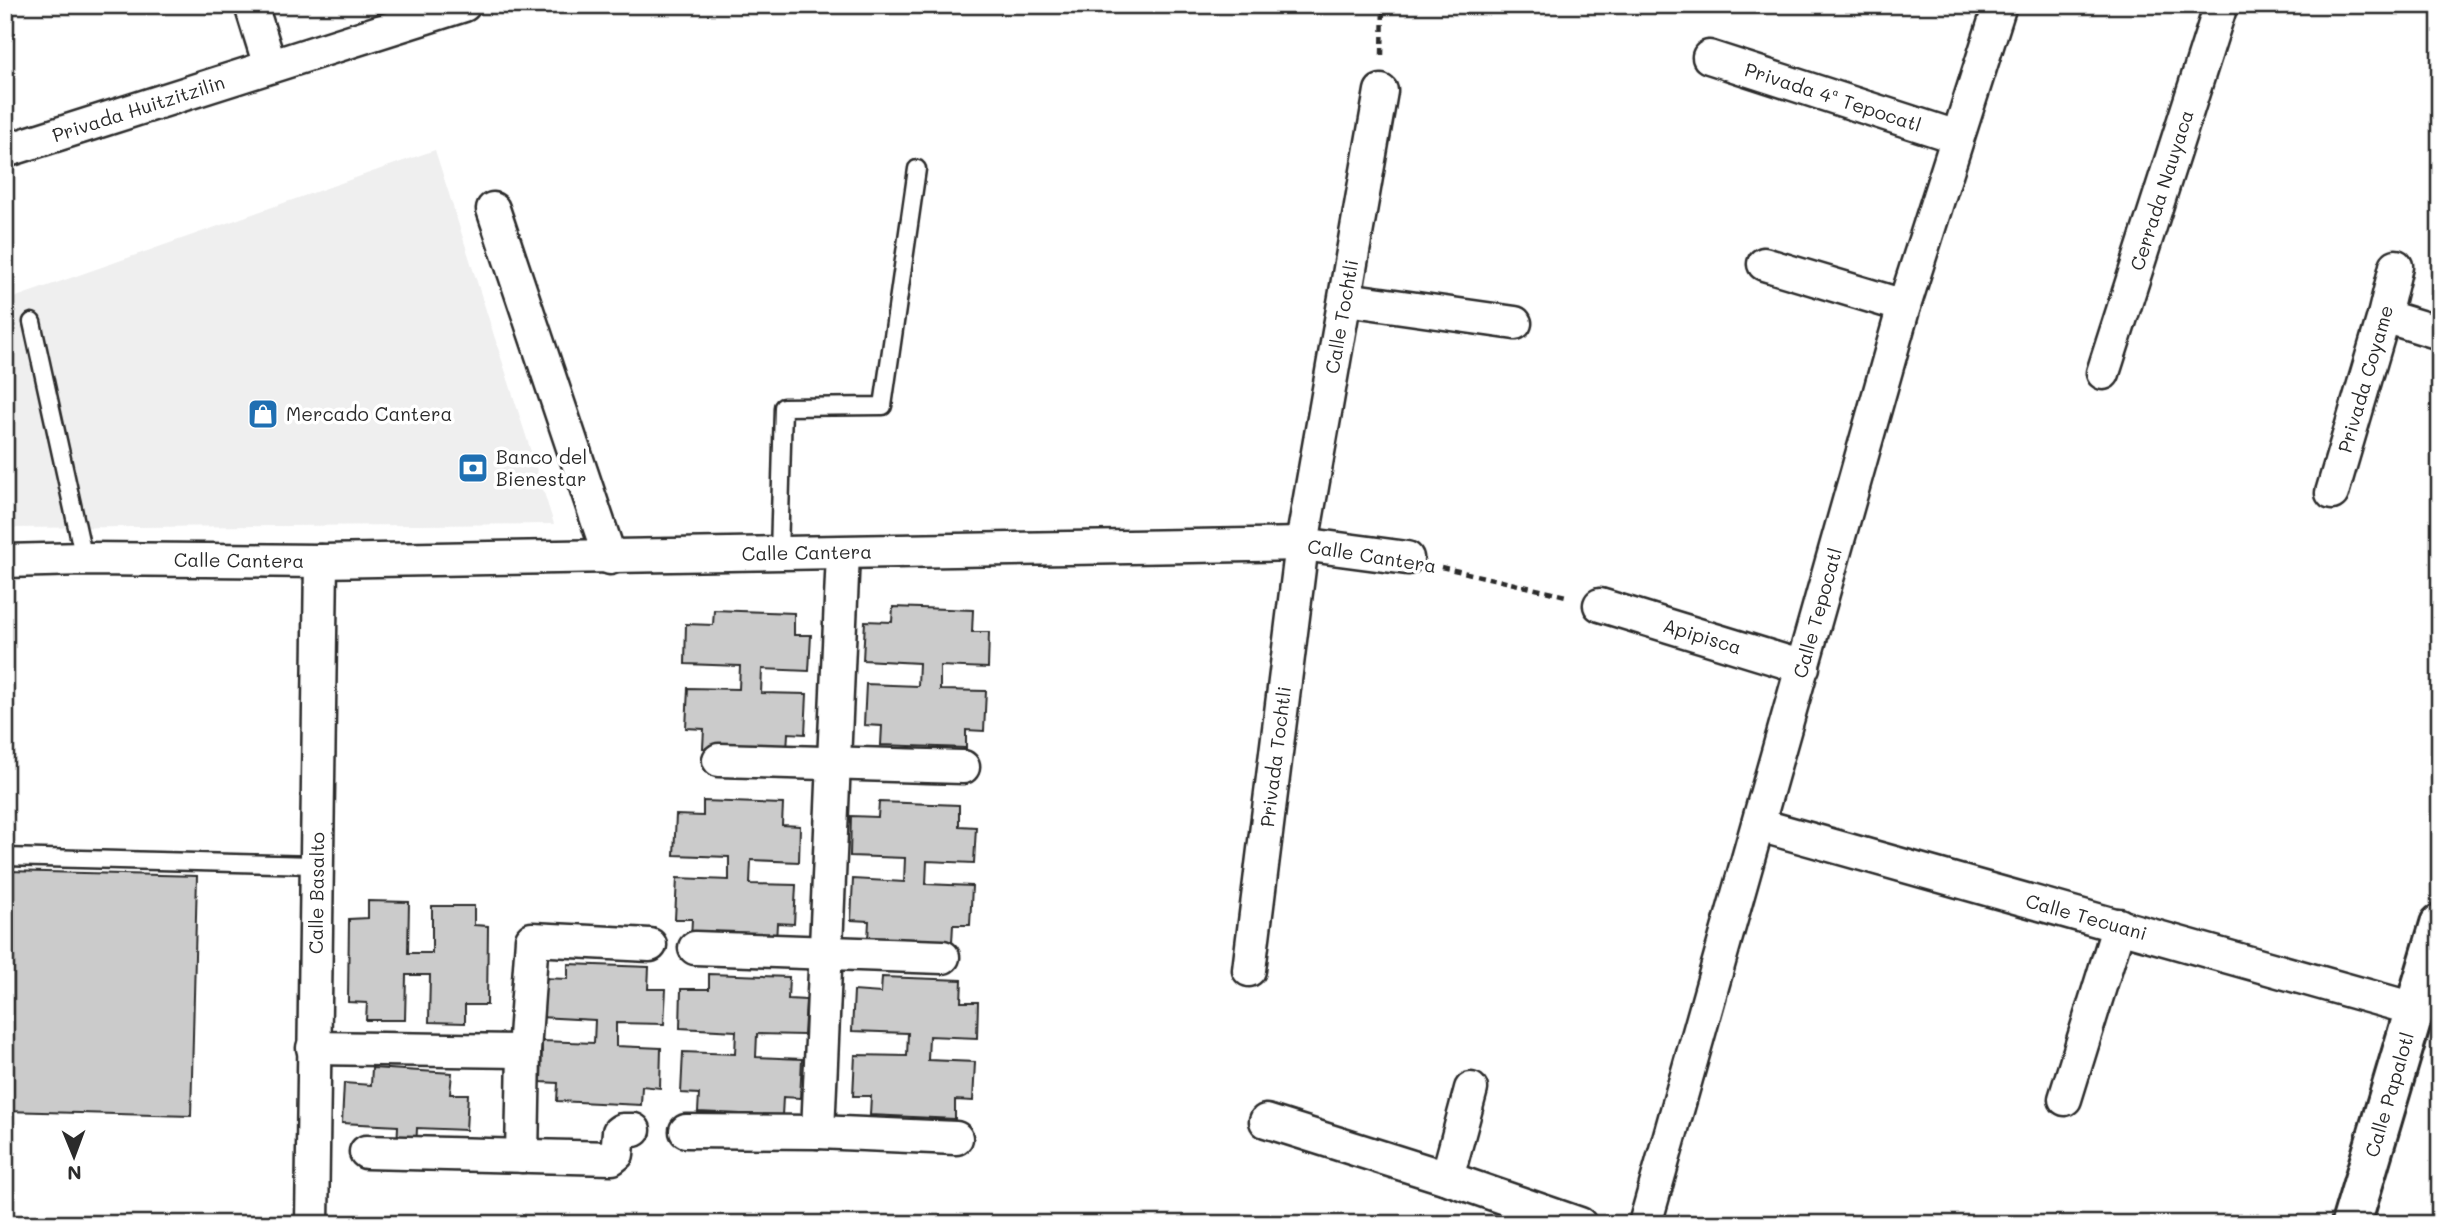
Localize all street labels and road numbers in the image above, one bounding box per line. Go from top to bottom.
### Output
street label: Privada 4ª Tepocatl [1742,56,1925,137]
street label: Privada Huitzitzilin [49,69,228,147]
street label: Cerrada Nauyaca [2124,107,2199,274]
street label: Calle Tochtli [1319,258,1363,376]
street label: Privada Coyame [2332,303,2398,455]
street label: Calle Cantera [1306,533,1438,578]
street label: Calle Cantera [742,538,872,566]
street label: Calle Tepocatl [1787,545,1847,681]
street label: Calle Cantera [174,547,304,573]
street label: Apipisca [1660,612,1745,659]
street label: Privada Tochtli [1254,685,1296,828]
street label: Calle Basalto [303,832,329,954]
street label: Calle Tecuani [2023,888,2150,945]
street label: Calle Papalotl [2359,1029,2419,1160]

